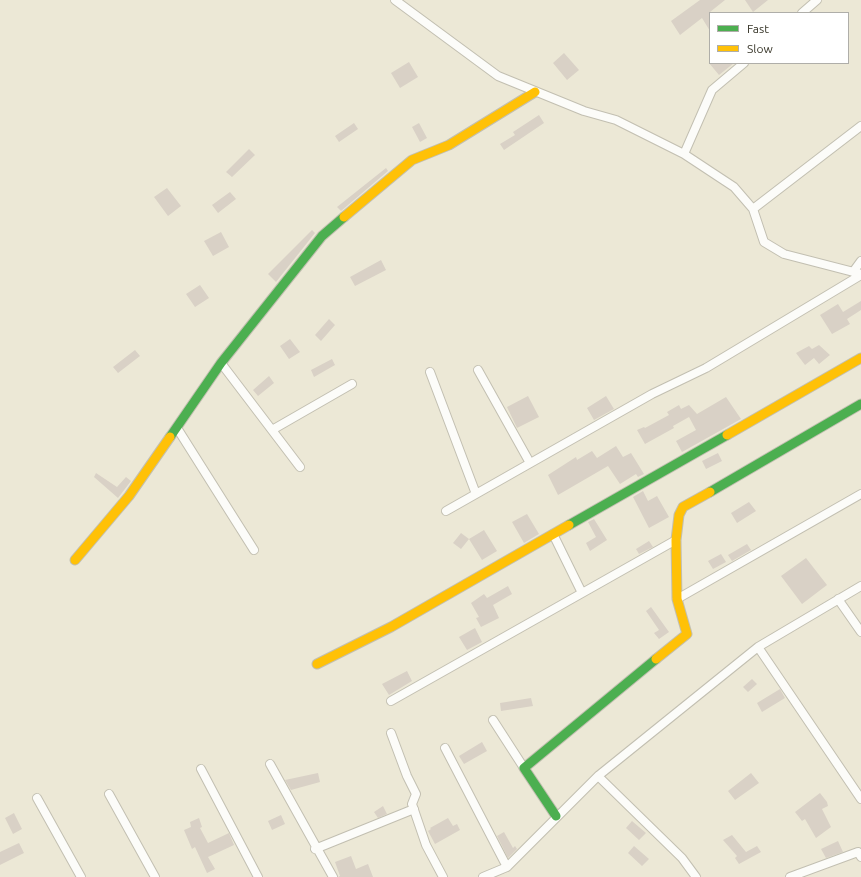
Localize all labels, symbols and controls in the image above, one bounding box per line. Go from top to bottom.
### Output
legend [709,12,849,64]
text: Fast [747,22,769,35]
text: Slow [747,42,773,55]

